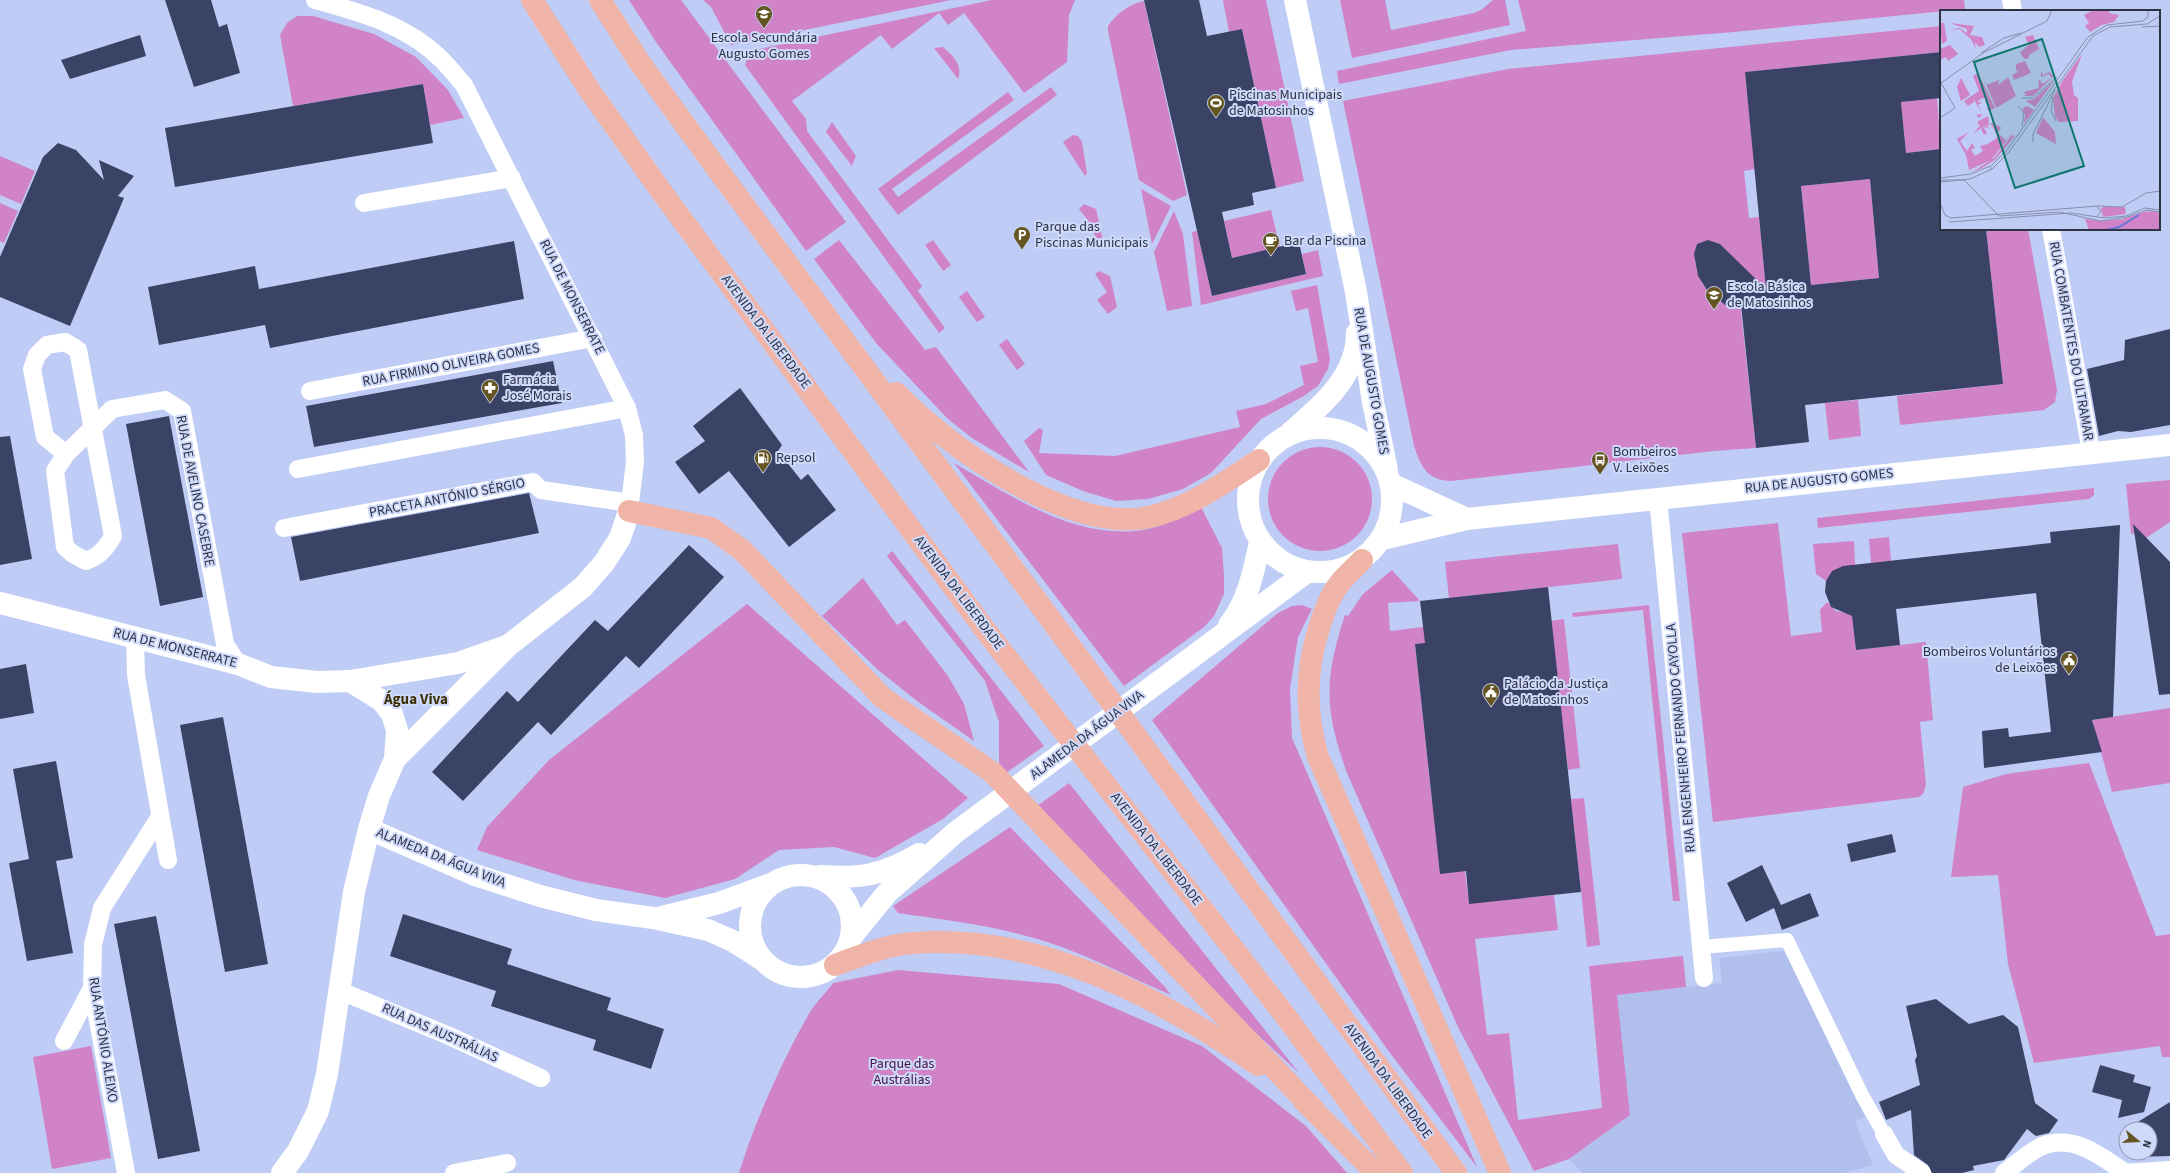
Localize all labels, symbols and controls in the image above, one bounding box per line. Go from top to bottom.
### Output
school or university icon: Escola Secundária Augusto Gomes [754,4,774,29]
inset map [1940,10,2160,230]
place label: Escola Secundária Augusto Gomes [711,28,817,64]
place label: Piscinas Municipais de Matosinhos [1229,85,1342,121]
sports icon: Piscinas Municipais de Matosinhos [1206,93,1226,118]
place label: Parque das Piscinas Municipais [1035,217,1148,253]
parking icon: Parque das Piscinas Municipais [1012,225,1032,250]
cafe icon: Bar da Piscina [1261,231,1281,256]
place label: Bar da Piscina [1284,231,1366,251]
street label: RUA DE MONSERRATE [534,236,610,358]
street label: RUA COMBATENTES DO ULTRAMAR [2044,240,2098,442]
street label: AVENIDA DA LIBERDADE [716,271,816,393]
place label: Escola Básica de Matosinhos [1727,277,1812,313]
school or university icon: Escola Básica de Matosinhos [1704,285,1724,310]
street label: RUA DE AUGUSTO GOMES [1348,306,1394,456]
street label: RUA FIRMINO OLIVEIRA GOMES [361,338,541,392]
place label: Farmácia José Morais [503,370,572,406]
pharmacy icon: Farmácia José Morais [480,378,500,403]
street label: RUA DE AVELINO CASEBRE [171,414,219,568]
place label: Bombeiros V. Leixões [1613,442,1677,478]
fuel station icon: Repsol [753,448,773,473]
place label: Repsol [776,448,816,468]
bus stop icon: Bombeiros V. Leixões [1590,450,1610,475]
street label: RUA DE AUGUSTO GOMES [1744,463,1894,499]
street label: PRACETA ANTÓNIO SÉRGIO [367,473,527,523]
street label: AVENIDA DA LIBERDADE [909,532,1009,654]
street label: RUA ENGENHEIRO FERNANDO CAYOLLA [1661,622,1701,853]
street label: RUA DE MONSERRATE [111,623,239,673]
place label: Bombeiros Voluntários de Leixões [1923,642,2056,678]
public building icon: Bombeiros Voluntários de Leixões [2059,650,2079,675]
place label: Palácio da Justiça de Matosinhos [1504,674,1608,710]
public building icon: Palácio da Justiça de Matosinhos [1481,682,1501,707]
street label: ALAMEDA DA ÁGUA VIVA [1026,685,1149,785]
district label: Água Viva [383,689,448,710]
street label: AVENIDA DA LIBERDADE [1105,788,1207,910]
street label: ALAMEDA DA ÁGUA VIVA [373,823,509,893]
street label: RUA ANTÓNIO ALEIXO [83,976,123,1104]
street label: RUA DAS AUSTRÁLIAS [379,998,501,1068]
street label: AVENIDA DA LIBERDADE [1339,1019,1437,1143]
park label: Parque das Austrálias [870,1054,935,1090]
north arrow [2118,1121,2158,1161]
text: N [2139,1138,2155,1150]

